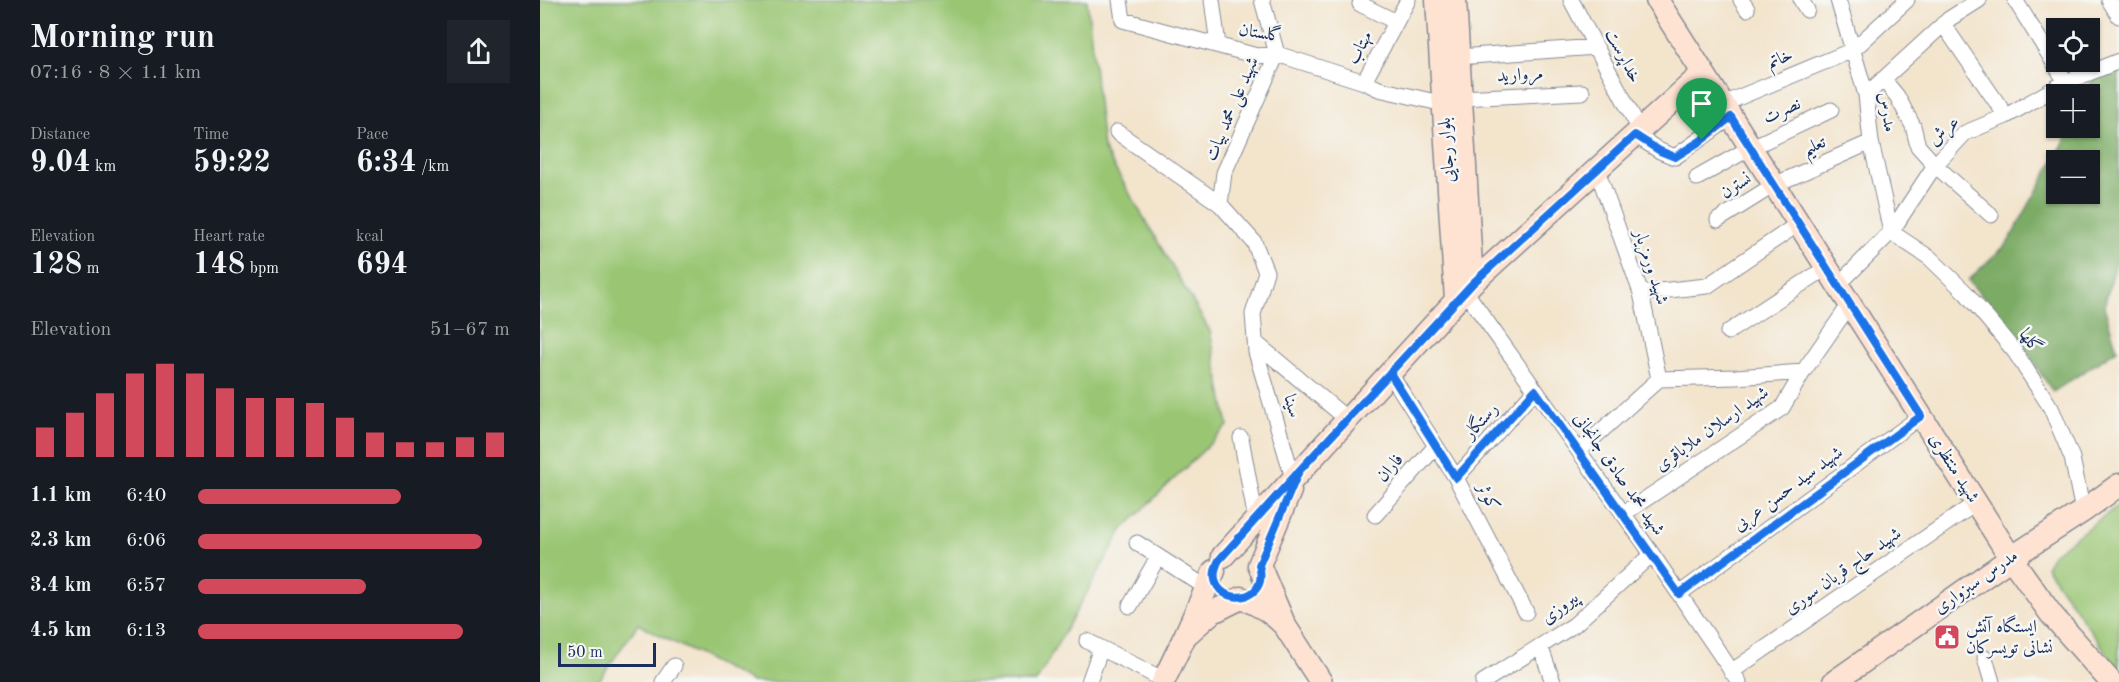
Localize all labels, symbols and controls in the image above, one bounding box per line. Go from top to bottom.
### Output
street label: گلستان [1237,18,1283,45]
map controls [2046,18,2100,204]
button: locate [2046,18,2100,72]
button: share [447,20,510,83]
text: Morning run [30,22,215,55]
street label: خداپرست [1601,26,1645,86]
street label: مهتاب [1344,28,1378,68]
street label: خاتم [1765,46,1798,78]
street label: شهید علی محمد بیات [1202,54,1265,165]
text: 07:16 · 8 × 1.1 km [30,63,201,83]
street label: مروارید [1496,65,1544,88]
pin [1676,78,1727,140]
button: + [2046,84,2100,138]
icon: arrive [1685,87,1718,120]
street label: مدرس [1874,91,1899,133]
street label: نصرت [1760,95,1804,129]
street label: عرش [1925,113,1965,152]
street label: بلوار رجایی [1436,117,1460,183]
text: Distance [30,127,90,143]
text: Time [193,127,229,143]
text: Pace [356,127,388,143]
street label: تعلیم [1800,133,1832,166]
text: 9.04 [30,148,91,178]
text: 59:22 [193,148,271,178]
text: 6:34 [356,148,417,178]
button: − [2046,150,2100,204]
text: km [91,159,116,175]
text: /km [417,159,449,175]
street label: نسترن [1717,170,1755,202]
street label: شهید ورمزیار [1627,225,1672,308]
text: Elevation [30,229,95,245]
text: Heart rate [193,229,265,245]
text: kcal [356,229,384,245]
text: 128 [30,250,82,280]
text: 148 [193,250,245,280]
text: 694 [356,250,408,280]
text: m [82,261,99,277]
text: bpm [245,261,279,277]
text: Elevation [30,320,111,340]
text: 51–67 m [430,320,510,340]
street label: گلها [2015,324,2047,356]
street label: شهید ارسلان ملاباقری [1652,383,1773,476]
street label: سینا [1279,392,1304,420]
street label: رستگار [1456,397,1502,445]
street label: شهید محمد صادق جانجانی [1568,409,1668,540]
street label: شهید منتظری [1924,430,1982,507]
street label: شهید سید حسن عربی [1730,443,1848,537]
street label: فاران [1373,450,1408,486]
street label: کوثر [1471,478,1503,514]
text: 1.1 km [30,486,92,506]
text: 6:40 [126,486,166,506]
street label: شهید حاج قربان سوری [1781,524,1908,623]
text: 2.3 km [30,531,92,551]
text: 6:06 [126,531,166,551]
street label: مدرس سبزواری [1931,547,2022,618]
text: 3.4 km [30,576,92,596]
text: 6:57 [126,576,166,596]
street label: پیروزی [1538,587,1585,630]
place label: ایستگاه آتش نشانی تویسرکان [1966,614,2053,659]
text: 4.5 km [30,621,92,641]
text: 6:13 [126,621,166,641]
public building icon: ایستگاه آتش نشانی تویسرکان [1932,622,1962,652]
scale bar [558,640,656,668]
text: 50 m [567,645,603,661]

